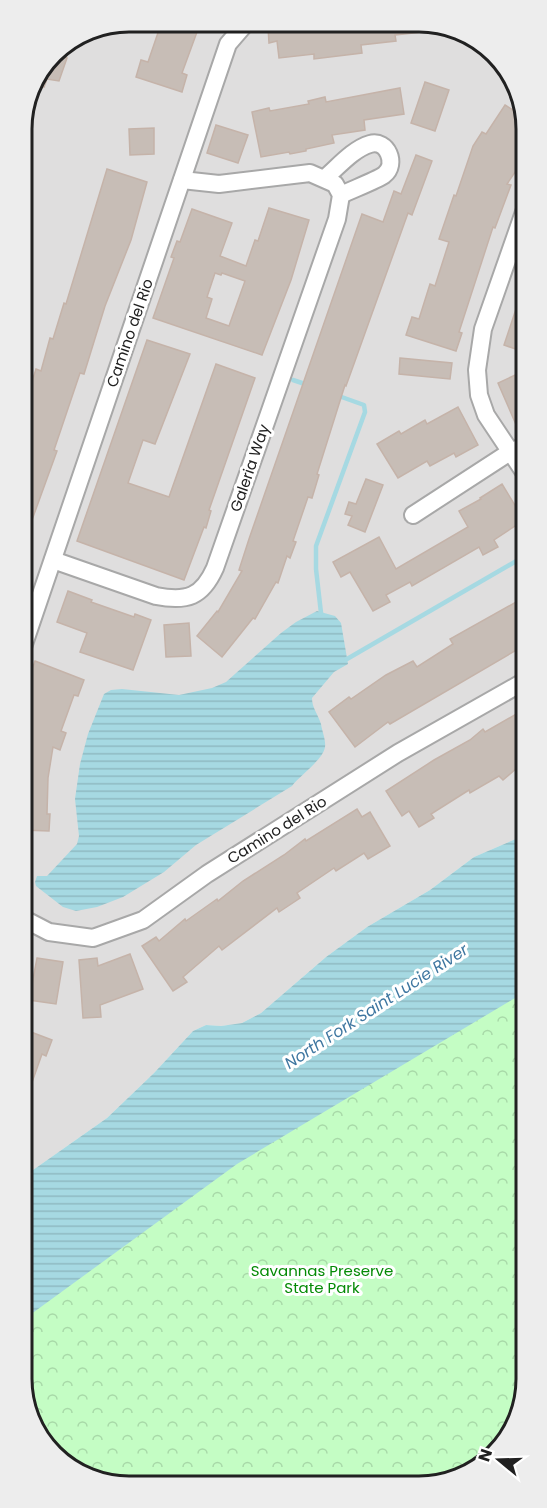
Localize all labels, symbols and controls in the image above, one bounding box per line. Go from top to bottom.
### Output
street label: Camino del Rio [101,276,158,390]
street label: Galeria Way [225,421,275,514]
street label: Camino del Rio [223,791,330,869]
water label: North Fork Saint Lucie River [280,938,473,1074]
park label: Savannas Preserve State Park [251,1260,393,1298]
north arrow [469,1430,529,1490]
text: N [472,1446,498,1465]

